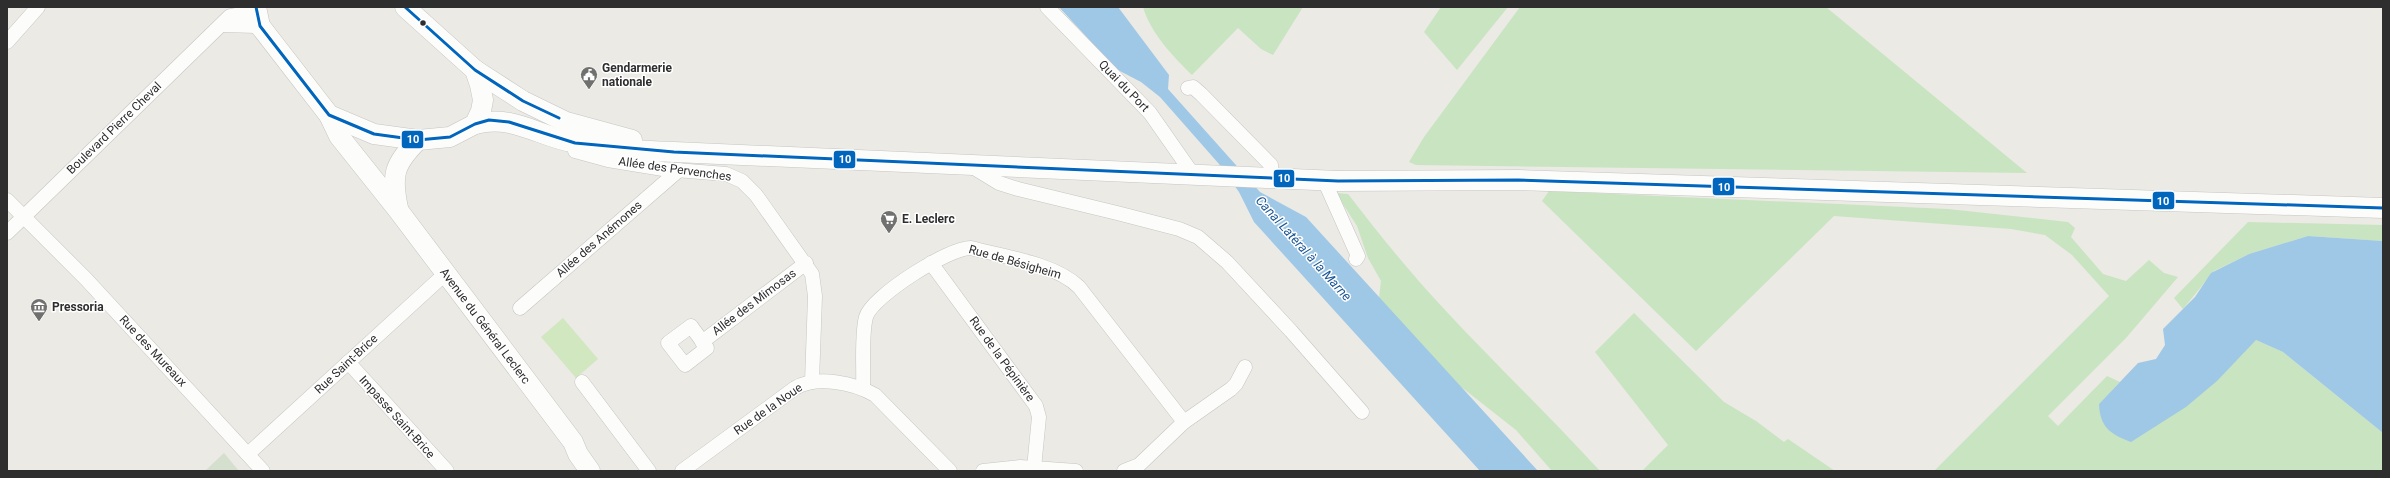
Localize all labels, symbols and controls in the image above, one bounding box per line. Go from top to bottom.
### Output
unlabelled marker [418,18,428,28]
street label: Quai du Port [1096,57,1152,115]
place label: Gendarmerie nationale [602,61,672,89]
public building icon: Gendarmerie nationale [579,65,599,90]
street label: Boulevard Pierre Cheval [64,79,164,177]
line badge: 10 [401,130,424,149]
text: 10 [407,133,419,146]
line badge: 10 [833,150,856,169]
text: 10 [839,153,851,166]
street label: Allée des Pervenches [618,154,732,184]
line badge: 10 [1273,169,1295,188]
text: 10 [1278,172,1290,185]
line badge: 10 [1712,177,1735,196]
text: 10 [1718,181,1730,194]
line badge: 10 [2152,191,2175,210]
water label: Canal Latéral à la Marne [1253,193,1355,304]
text: 10 [2157,195,2169,208]
street label: Allée des Anémones [553,198,645,280]
supermarket icon: E. Leclerc [879,209,899,234]
place label: E. Leclerc [902,212,955,226]
street label: Rue de Bésigheim [967,242,1063,282]
street label: Avenue du Général Leclerc [437,265,533,387]
street label: Allée des Mimosas [709,266,799,338]
museum icon: Pressoria [29,297,49,322]
place label: Pressoria [52,300,104,314]
street label: Rue des Mureaux [116,313,190,390]
street label: Rue de la Pépinière [966,314,1038,404]
street label: Rue Saint-Brice [312,331,380,397]
street label: Impasse Saint-Brice [356,373,438,461]
street label: Rue de la Noue [731,380,805,438]

